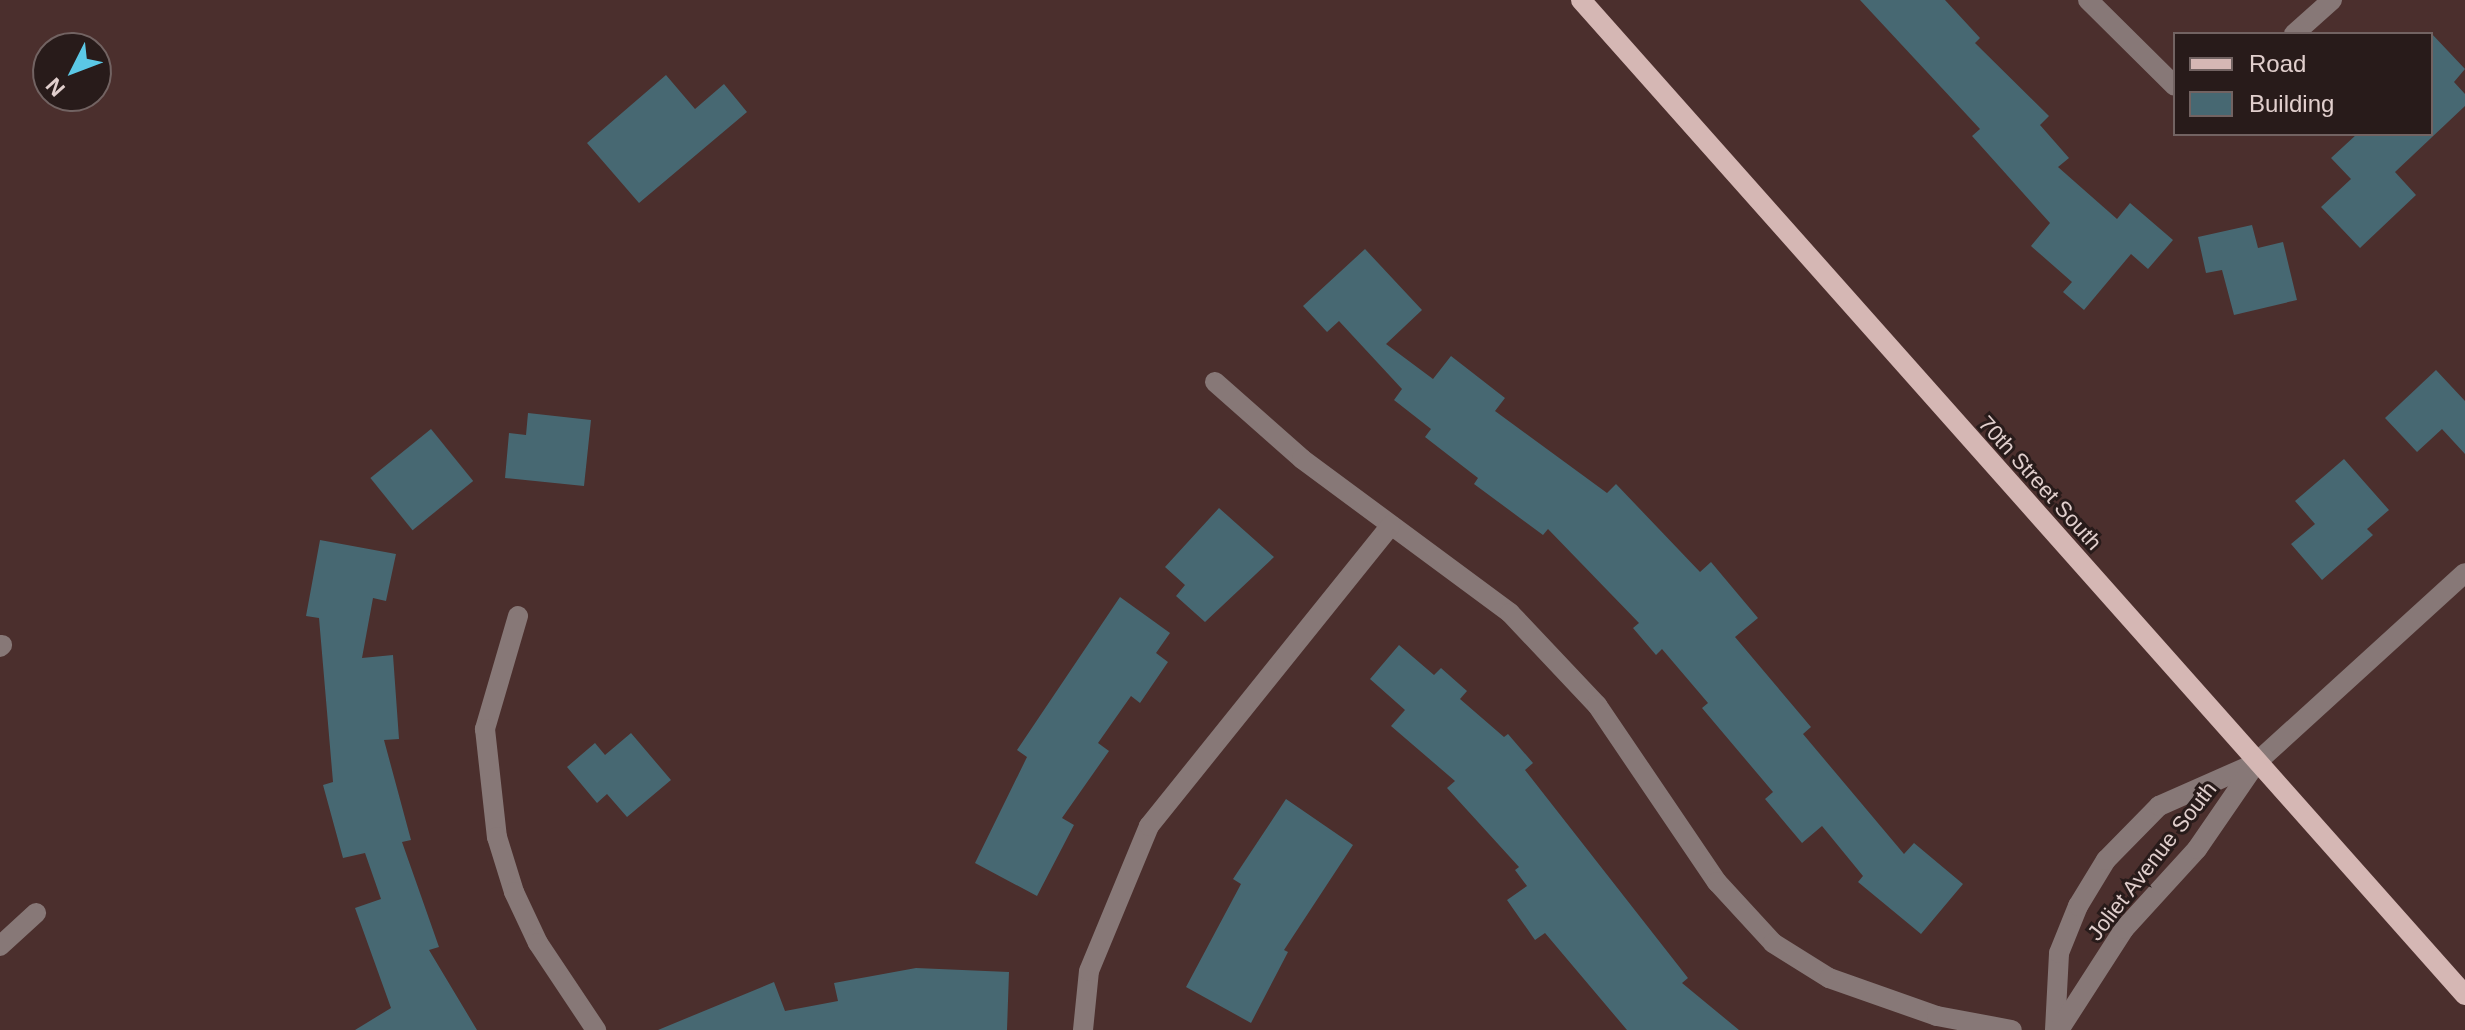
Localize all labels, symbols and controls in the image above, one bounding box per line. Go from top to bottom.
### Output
north arrow [32,32,112,112]
legend [2173,32,2433,136]
text: Road [2249,50,2306,77]
text: N [41,73,70,101]
text: Building [2249,90,2334,117]
street label: 70th Street South [1973,411,2107,555]
street label: Joliet Avenue South [2081,776,2223,946]

